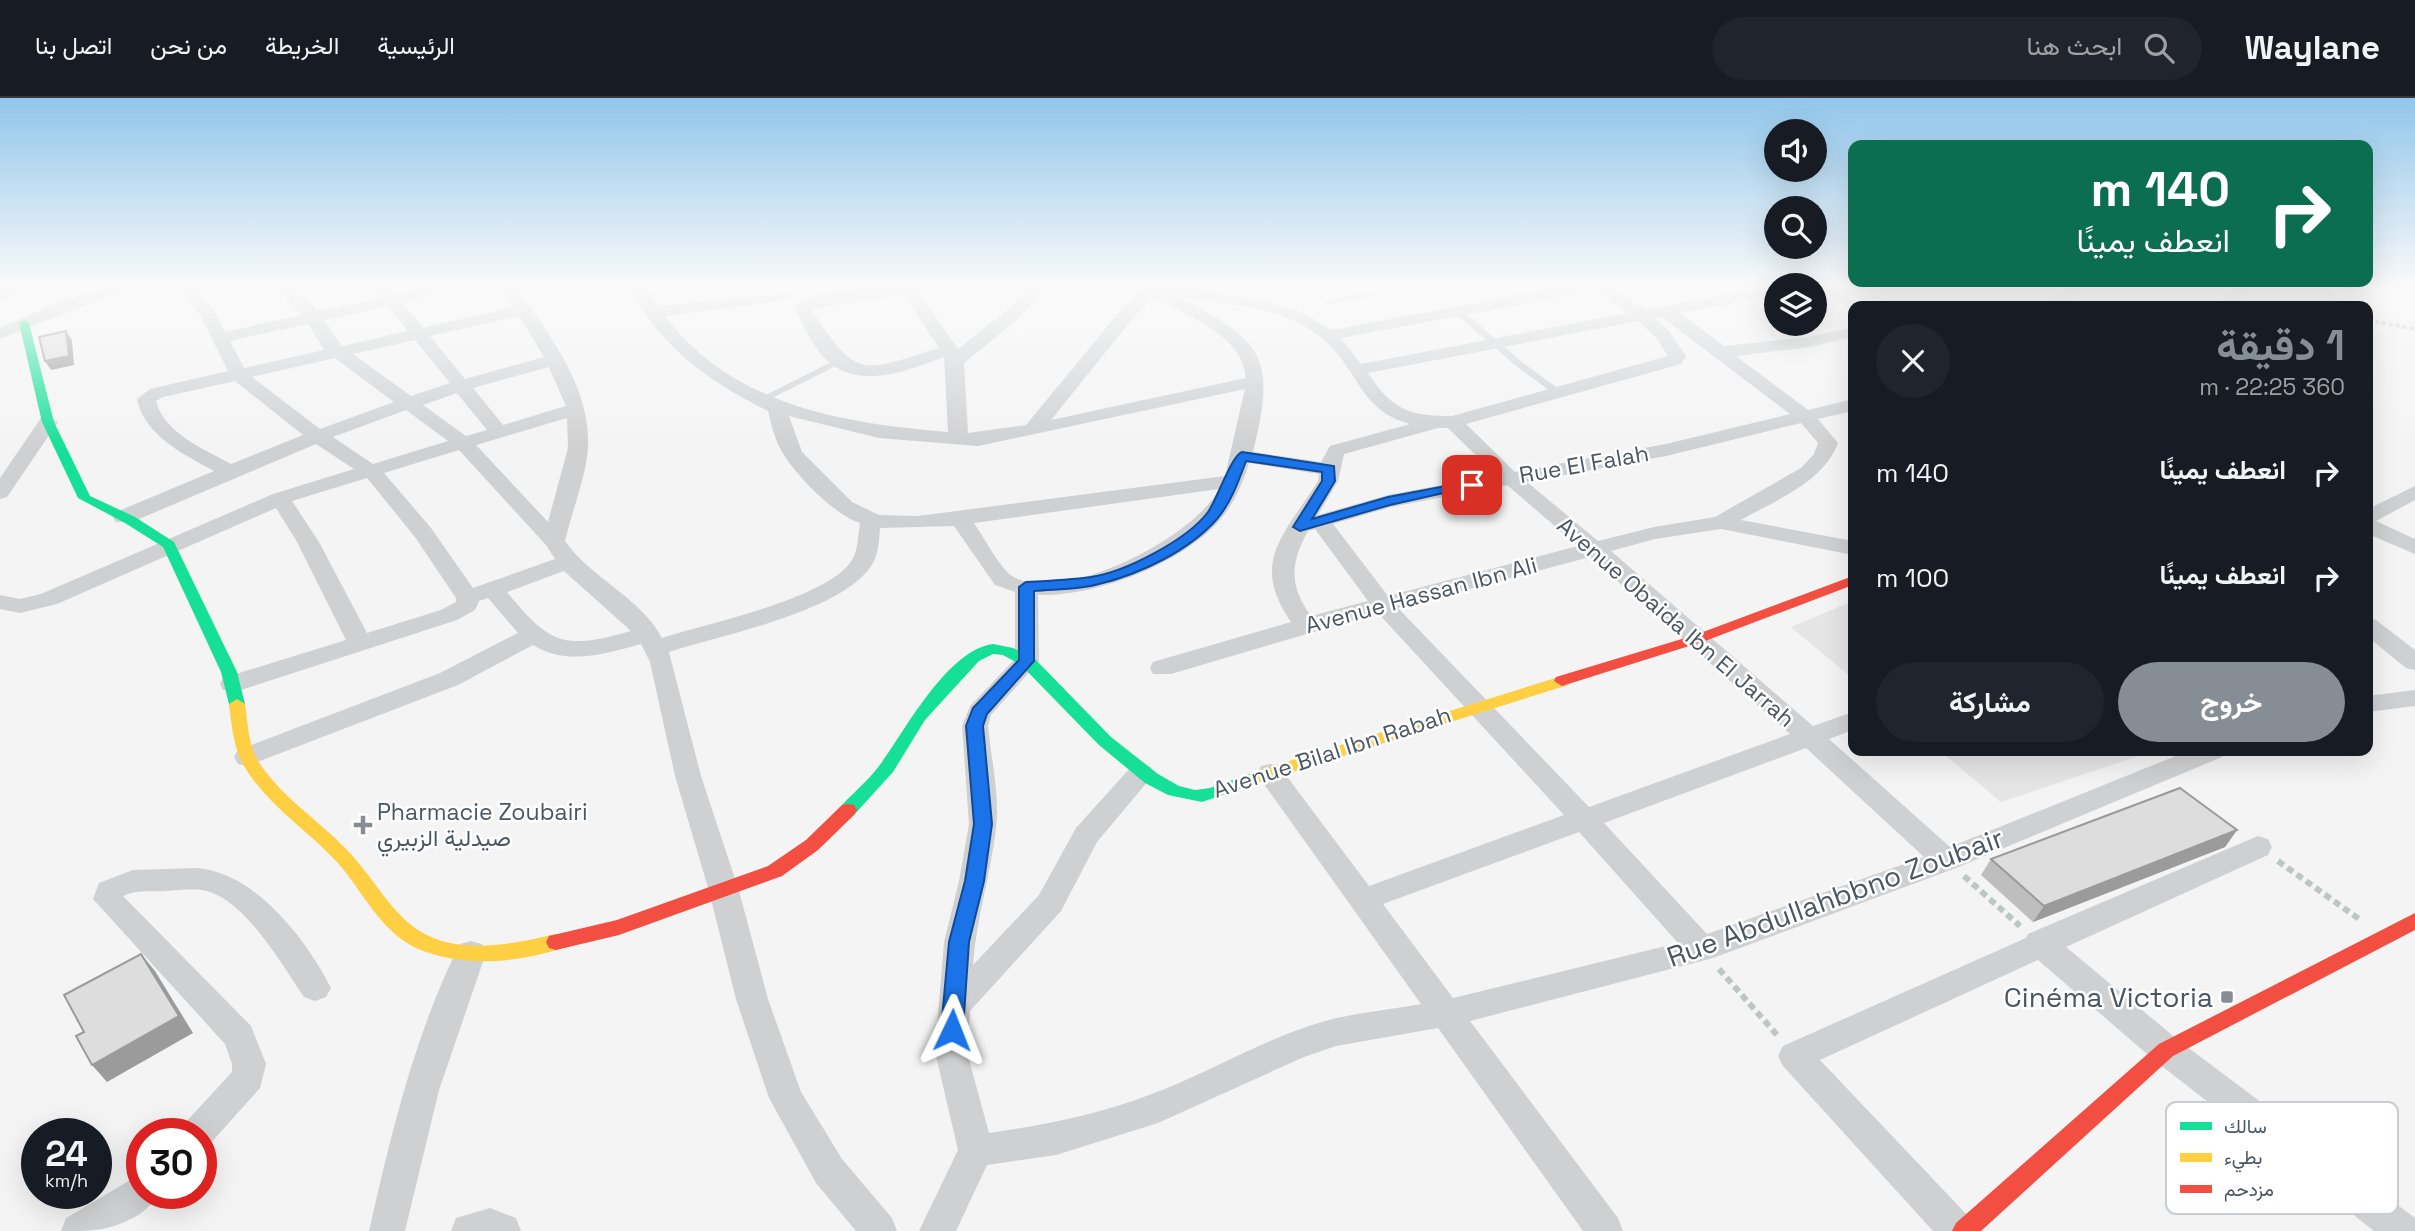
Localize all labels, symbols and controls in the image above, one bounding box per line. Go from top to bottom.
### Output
search box [1712,17,2202,80]
text: Waylane [2244,27,2380,69]
text: ابحث هنا [2026,29,2122,63]
icon: search [2140,29,2178,67]
text: اتصل بنا [35,30,112,61]
text: من نحن [150,30,227,61]
text: الخريطة [265,30,339,61]
text: الرئيسية [377,30,455,61]
map controls [1764,119,1827,336]
button: sound [1764,119,1827,182]
text: 140 m [2091,158,2230,220]
icon: right [2254,168,2345,259]
button: search [1764,196,1827,259]
text: انعطف يمينًا [2077,221,2230,261]
button: layers [1764,273,1827,336]
text: 1 دقيقة [2216,319,2345,372]
button: close [1876,324,1950,398]
text: 360 m · 22:25 [2199,372,2345,402]
street label: Rue El Falah [1517,438,1651,490]
text: انعطف يمينًا [2160,453,2286,487]
icon: right [2307,454,2345,492]
pin [1442,455,1502,515]
text: 140 m [1876,456,1949,490]
icon: arrive [1453,466,1491,504]
street label: Avenue Obaida Ibn El Jarrah [1551,510,1801,734]
street label: Avenue Hassan Ibn Ali [1302,550,1540,640]
text: انعطف يمينًا [2160,558,2286,592]
icon: right [2307,559,2345,597]
text: 100 m [1876,561,1949,595]
button: مشاركة [1876,662,2104,742]
button: خروج [2118,662,2345,742]
street label: Avenue Bilal Ibn Rabah [1209,699,1455,805]
place label: Pharmacie Zoubairi صيدلية الزبيري [377,797,588,857]
marker: Pharmacie Zoubairi صيدلية الزبيري [355,817,371,833]
street label: Rue Abdullahbbno Zoubair [1662,819,2008,975]
place label: Cinéma Victoria [2004,979,2213,1015]
marker: Cinéma Victoria [2219,989,2235,1005]
position arrow [915,993,989,1067]
legend [2166,1102,2398,1214]
text: سالك [2224,1114,2267,1139]
speed limit sign: 30 [126,1118,217,1209]
text: 24 [45,1132,88,1176]
text: بطيء [2224,1145,2262,1173]
text: km/h [45,1169,88,1192]
text: مزدحم [2224,1177,2274,1202]

